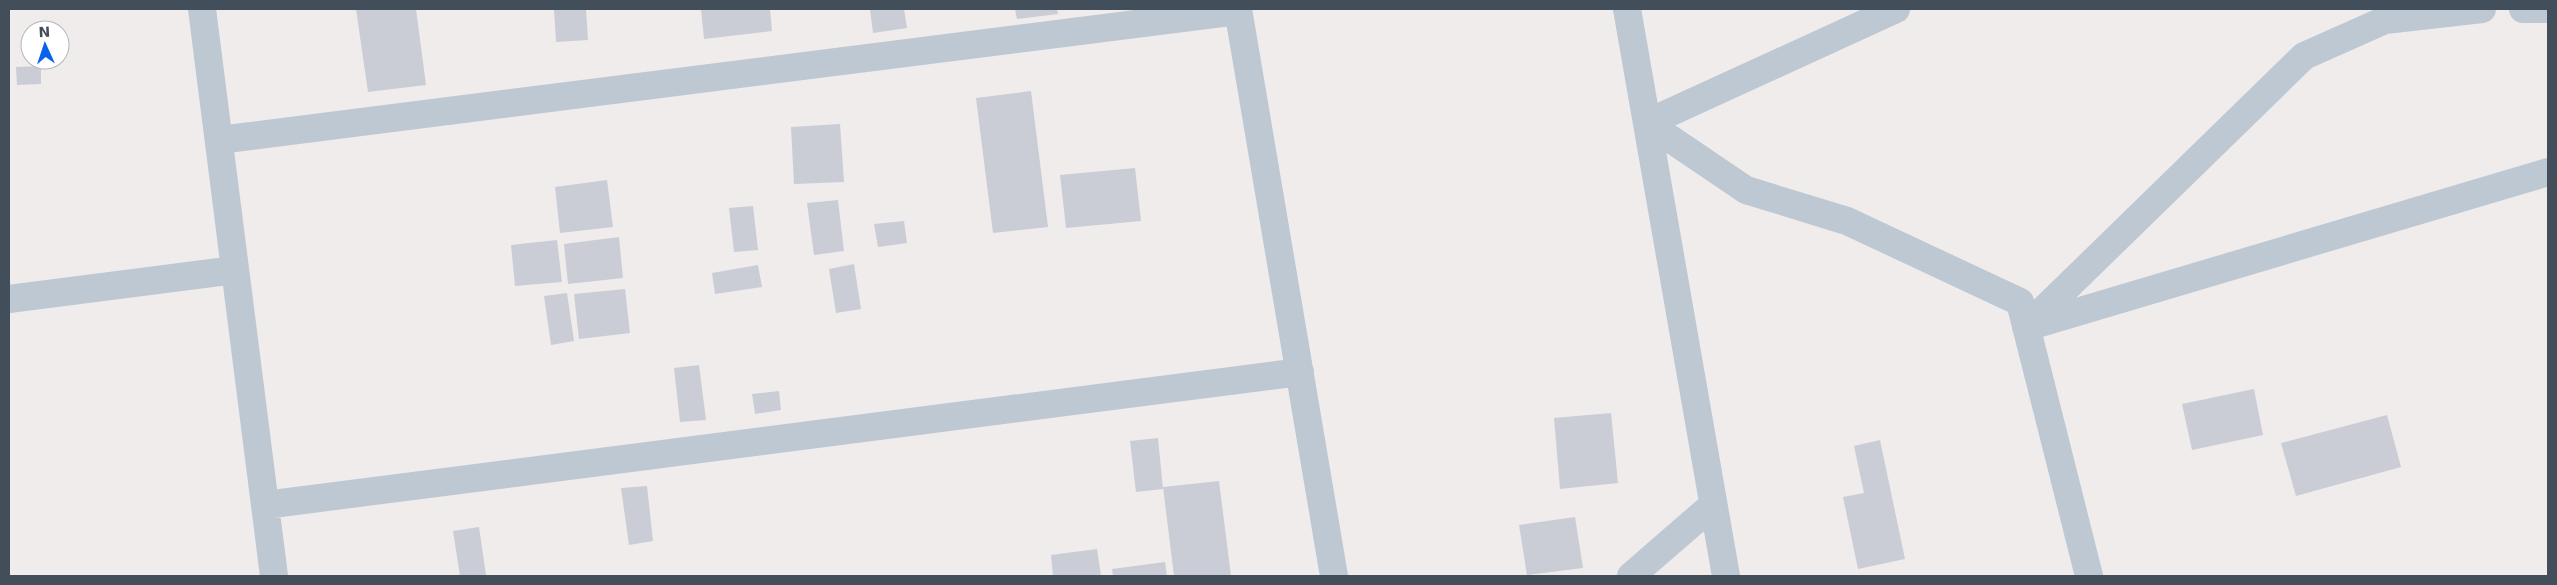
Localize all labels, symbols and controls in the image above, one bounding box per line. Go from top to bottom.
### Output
north arrow [20,20,70,70]
text: N [38,24,51,40]

